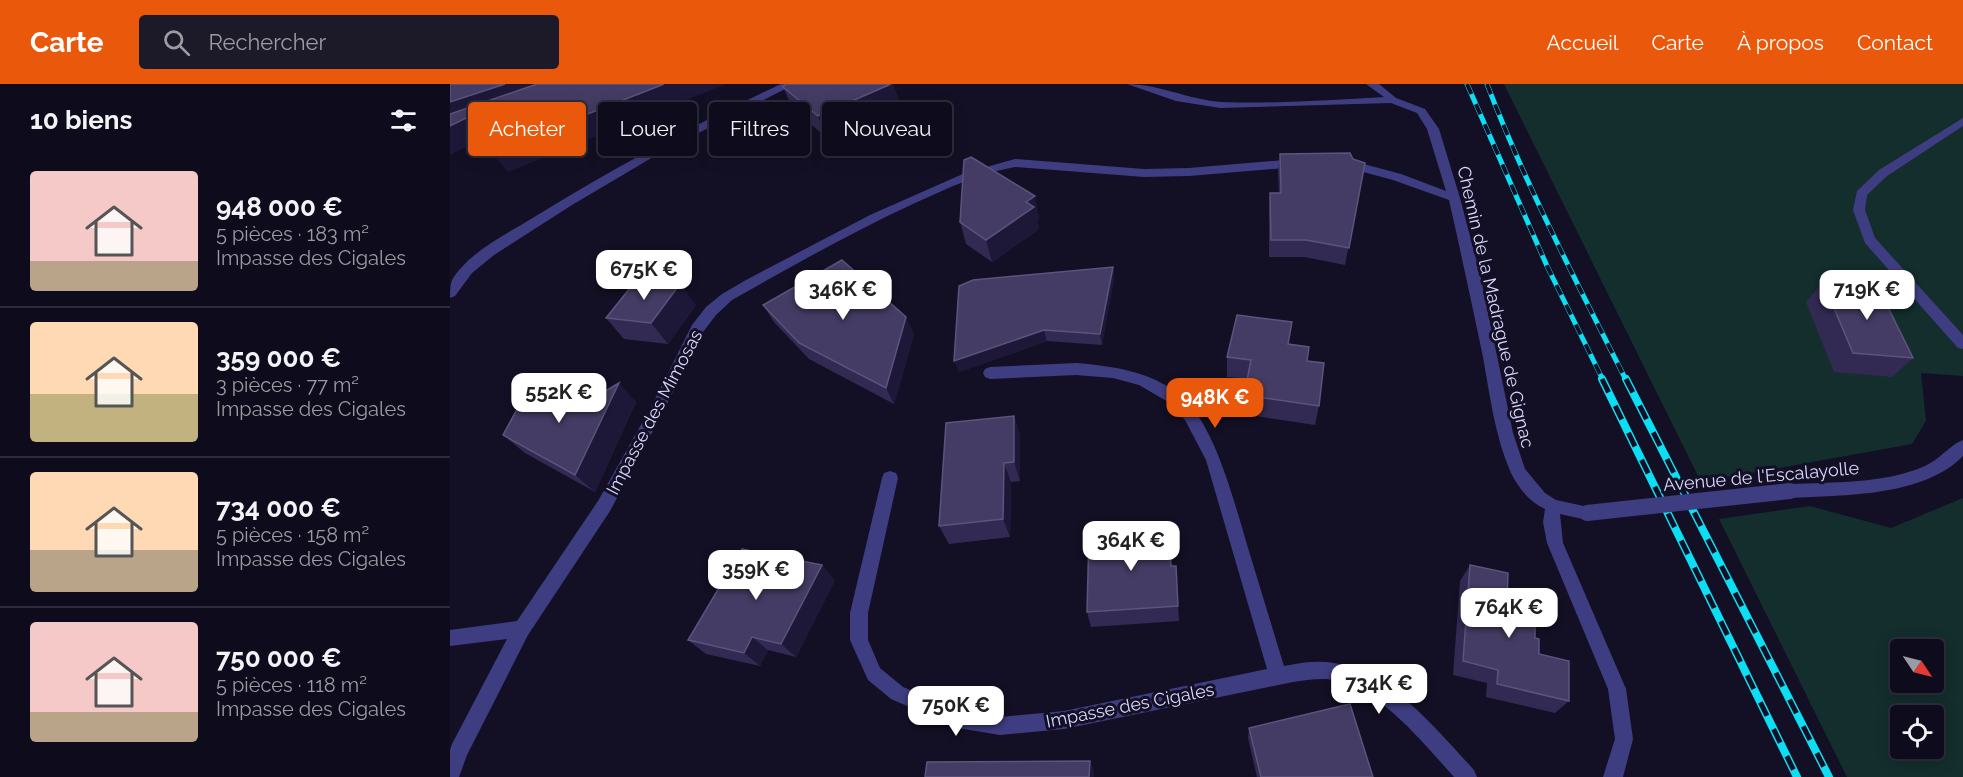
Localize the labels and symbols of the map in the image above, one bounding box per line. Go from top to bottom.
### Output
street label: Chemin de la Madrague de Gignac [1453,164,1539,450]
pin: 675K € [595,250,693,301]
pin: 346K € [794,270,892,321]
pin: 719K € [1818,270,1916,321]
street label: Impasse des Mimosas [602,326,707,498]
pin: 552K € [510,373,608,424]
pin: 948K € [1166,378,1264,429]
street label: Avenue de l'Escalayolle [1662,457,1860,495]
pin: 364K € [1082,521,1180,572]
pin: 359K € [707,550,805,601]
pin: 764K € [1460,588,1558,639]
north arrow [1890,639,1944,693]
pin: 734K € [1330,664,1428,715]
street label: Impasse des Cigales [1044,678,1216,732]
pin: 750K € [907,686,1005,737]

